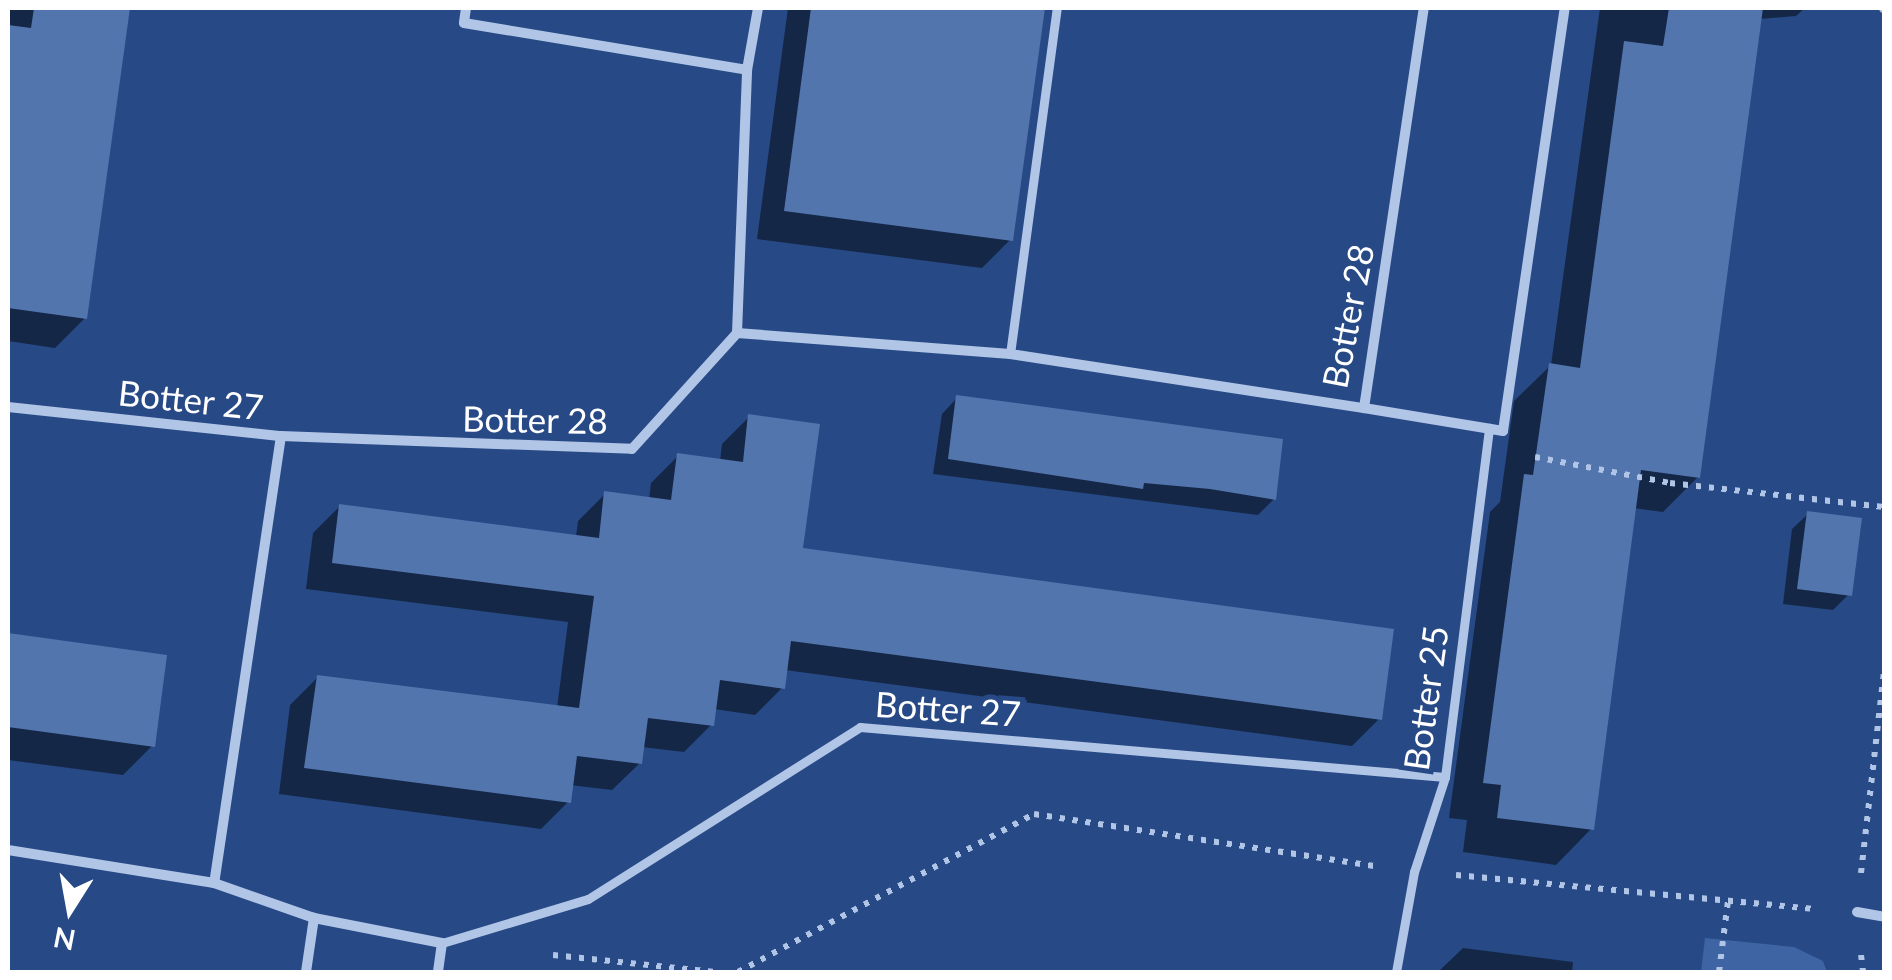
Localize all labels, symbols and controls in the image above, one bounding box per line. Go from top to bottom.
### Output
street label: Botter 28 [1312,240,1382,392]
street label: Botter 27 [116,370,266,428]
street label: Botter 28 [461,397,609,441]
street label: Botter 25 [1394,623,1456,773]
street label: Botter 27 [873,682,1023,734]
north arrow [20,860,120,960]
text: N [50,921,78,958]

